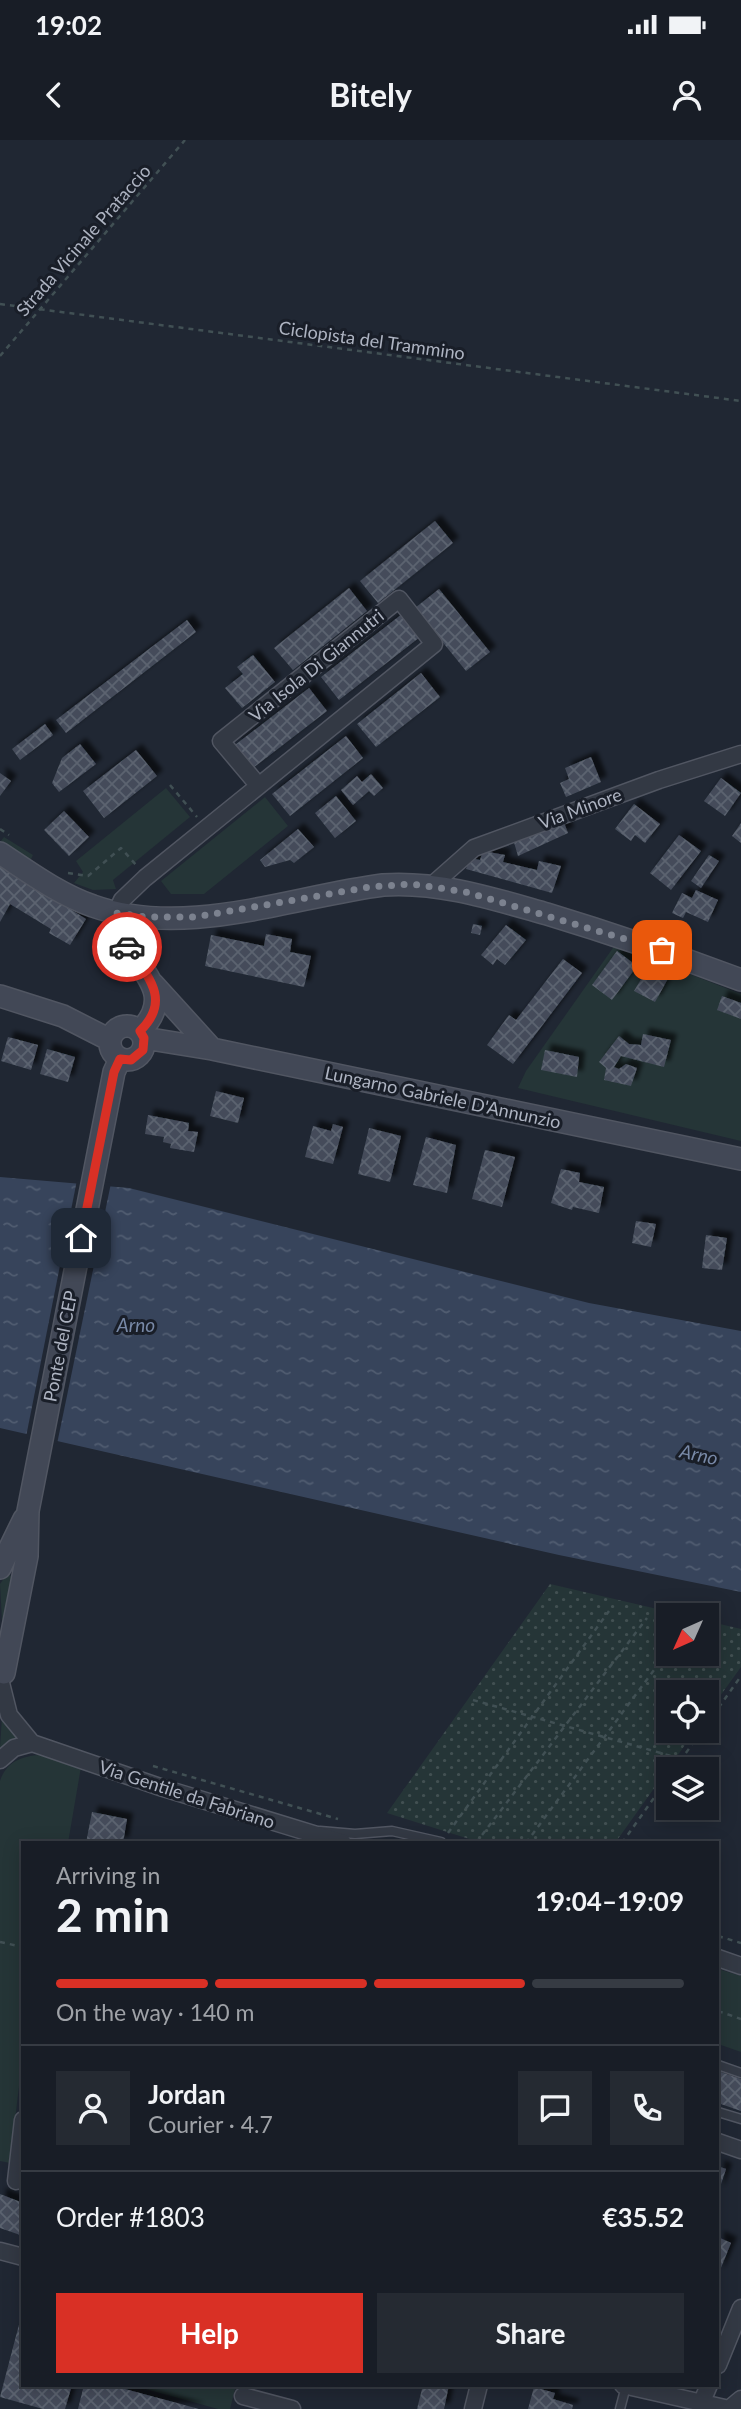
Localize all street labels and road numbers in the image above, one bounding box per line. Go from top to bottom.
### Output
street label: Strada Vicinale Prataccio [11,160,155,320]
street label: Ciclopista del Trammino [278,316,466,364]
street label: Via Isola Di Giannutri [244,604,388,726]
street label: Via Minore [535,783,625,833]
street label: Lungarno Gabriele D'Annunzio [323,1061,563,1133]
street label: Ponte del CEP [38,1288,82,1403]
street label: Via Gentile da Fabriano [96,1755,278,1833]

